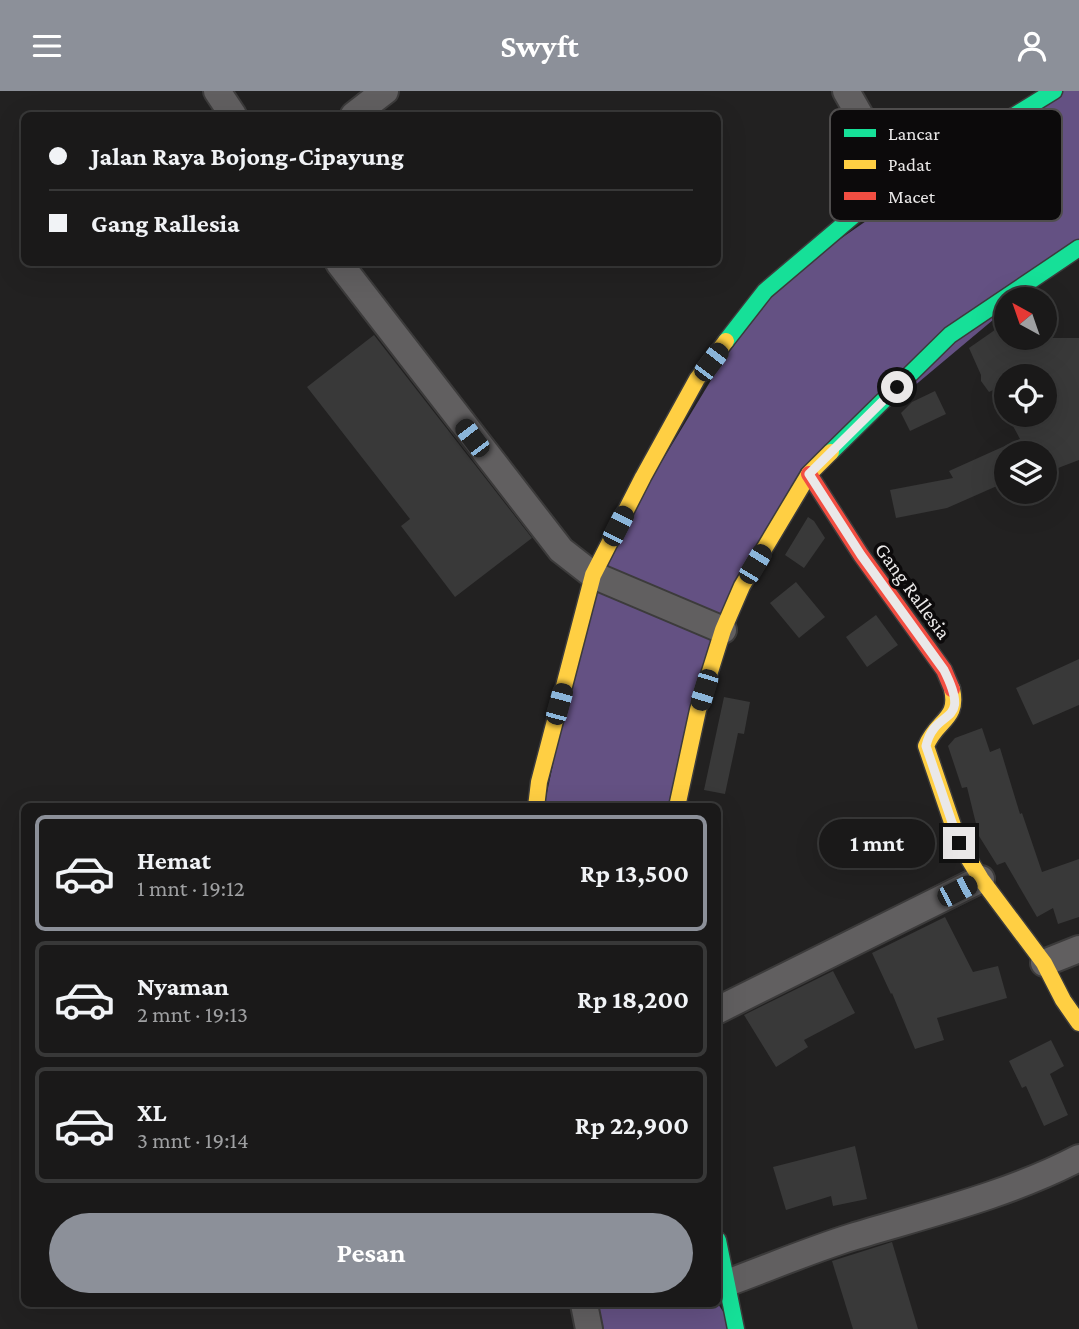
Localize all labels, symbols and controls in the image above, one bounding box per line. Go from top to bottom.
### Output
icon: menu [28,27,66,65]
icon: person [1013,27,1051,65]
text: Swyft [500,28,579,64]
legend [830,109,1062,221]
text: Lancar [888,123,940,144]
text: Jalan Raya Bojong-Cipayung [91,142,404,171]
text: Padat [888,154,932,175]
text: Macet [888,186,936,207]
text: Gang Rallesia [91,209,240,238]
north arrow [994,287,1057,350]
map controls [994,287,1057,504]
car [690,339,733,385]
button: locate [994,364,1057,427]
route start [881,371,913,403]
car [451,415,494,461]
button: layers [994,441,1057,504]
car [600,503,637,549]
street label: Gang Rallesia [870,538,956,644]
car [736,541,775,587]
car [688,667,721,713]
car [544,681,575,727]
callout: 1 mnt [819,819,934,867]
route end [943,827,975,859]
text: 1 mnt [850,830,904,856]
icon: car [53,842,116,905]
text: Hemat [137,846,211,875]
text: Rp 13,500 [580,859,689,888]
car [934,872,981,910]
text: 1 mnt · 19:12 [137,875,245,901]
icon: car [53,968,116,1031]
text: Nyaman [137,972,229,1001]
text: Rp 18,200 [577,985,689,1014]
text: 2 mnt · 19:13 [137,1001,248,1027]
icon: car [53,1094,116,1157]
text: XL [137,1098,166,1127]
text: Rp 22,900 [575,1111,689,1140]
text: 3 mnt · 19:14 [137,1127,249,1153]
button: Pesan [49,1213,693,1293]

